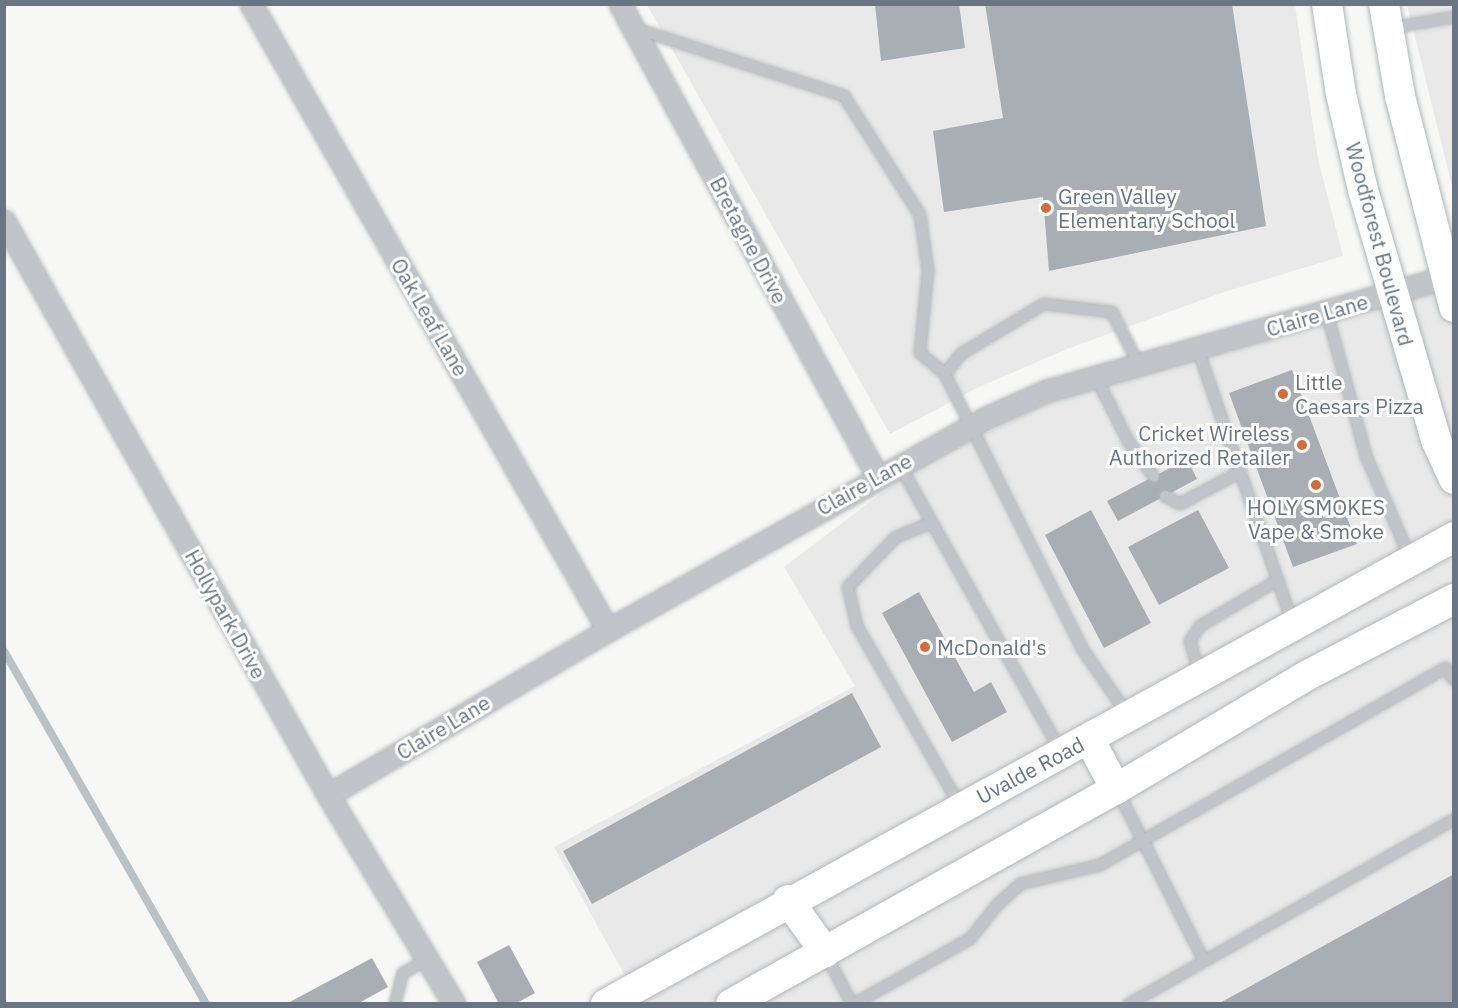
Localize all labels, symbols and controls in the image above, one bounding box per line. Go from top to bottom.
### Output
street label: Woodforest Boulevard [1341,139,1419,349]
street label: Bretagne Drive [705,172,793,308]
place label: Green Valley Elementary School [1058,183,1235,233]
marker: Green Valley Elementary School [1039,201,1053,215]
street label: Oak Leaf Lane [386,254,474,380]
street label: Claire Lane [1263,288,1371,342]
place label: Little Caesars Pizza [1295,369,1424,419]
marker: Little Caesars Pizza [1276,387,1290,401]
place label: Cricket Wireless Authorized Retailer [1109,420,1290,470]
marker: Cricket Wireless Authorized Retailer [1295,438,1309,452]
street label: Claire Lane [812,448,916,520]
marker: HOLY SMOKES Vape & Smoke [1309,478,1323,492]
place label: HOLY SMOKES Vape & Smoke [1247,494,1385,544]
street label: Hollypark Drive [180,545,272,683]
place label: McDonald's [937,634,1047,660]
marker: McDonald's [918,640,932,654]
street label: Claire Lane [392,689,494,765]
street label: Uvalde Road [972,731,1088,809]

